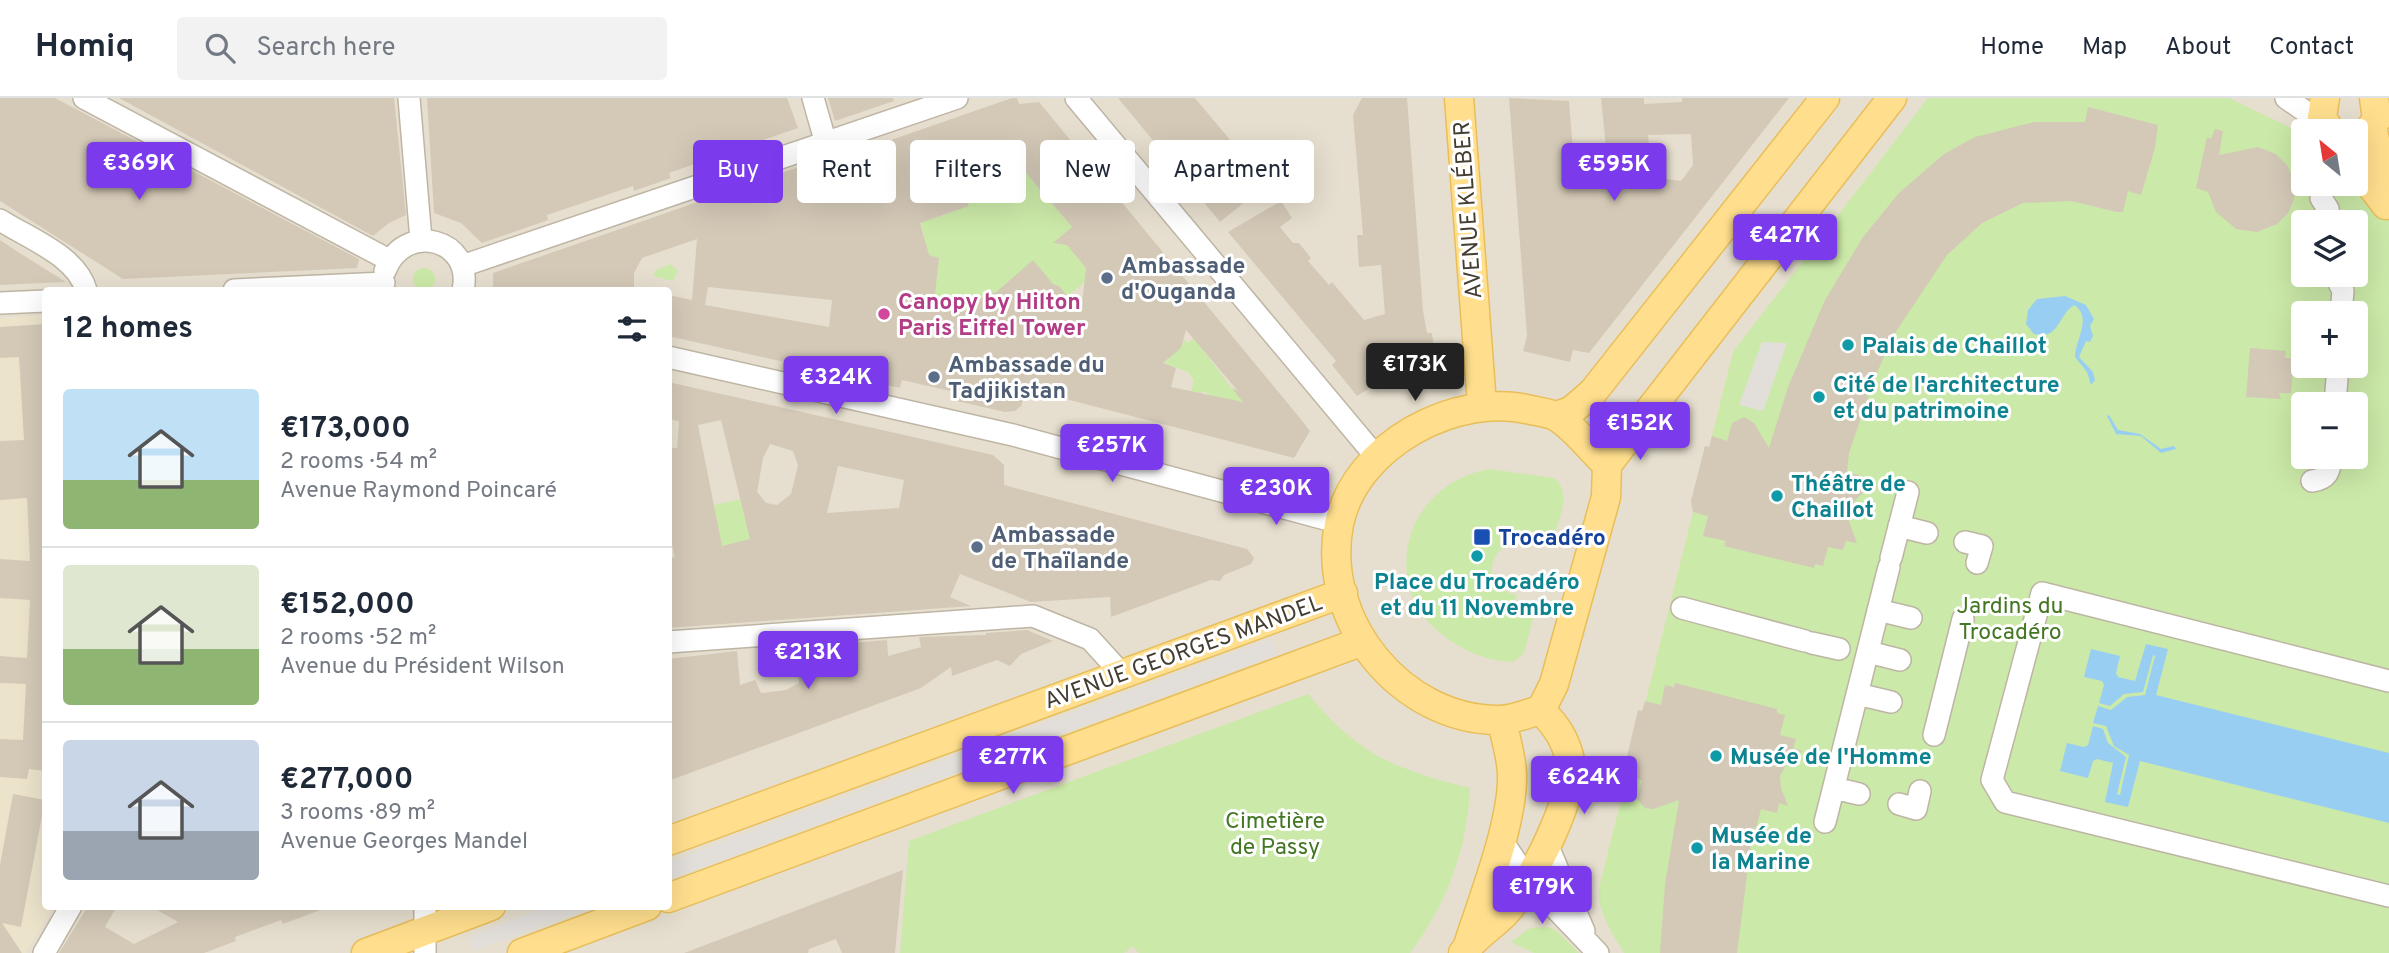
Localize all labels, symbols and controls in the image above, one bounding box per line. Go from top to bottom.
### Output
search box [177,17,667,80]
text: Homiq [35,27,135,69]
icon: search [201,29,239,67]
text: Search here [257,32,395,65]
text: Home [1980,33,2044,63]
text: Map [2082,33,2127,63]
text: About [2165,33,2231,63]
text: Contact [2269,33,2354,63]
north arrow [2291,119,2368,196]
map controls [2291,119,2368,469]
street label: AVENUE KLÉBER [1448,120,1490,300]
chip: Buy [693,140,783,203]
chip: Rent [797,140,896,203]
chip: Filters [910,140,1026,203]
chip: New [1040,140,1135,203]
chip: Apartment [1149,140,1314,203]
pin: €369K [90,142,188,202]
pin: €595K [1565,144,1663,203]
text: €369K [103,150,176,179]
text: €595K [1577,151,1651,180]
button: layers [2291,210,2368,287]
pin: €427K [1736,214,1834,274]
text: €427K [1749,222,1821,251]
place label: Ambassade d'Ouganda [1121,253,1245,308]
marker: Ambassade d'Ouganda [1099,270,1115,286]
place label: Canopy by Hilton Paris Eiffel Tower [898,289,1086,344]
button: + [2291,301,2368,378]
marker: Canopy by Hilton Paris Eiffel Tower [876,306,892,322]
icon: filters [613,310,651,348]
text: 12 homes [63,311,193,348]
place label: Palais de Chaillot [1862,333,2047,362]
marker: Palais de Chaillot [1840,337,1856,353]
pin: €173K [1366,344,1464,403]
text: €173K [1382,351,1448,380]
place label: Ambassade du Tadjikistan [948,352,1105,407]
pin: €324K [787,356,885,416]
text: €324K [799,364,873,393]
marker: Ambassade du Tadjikistan [926,369,942,385]
place label: Cité de l'architecture et du patrimoine [1833,372,2060,427]
marker: Cité de l'architecture et du patrimoine [1811,389,1827,405]
button: − [2291,392,2368,469]
pin: €152K [1591,402,1689,462]
text: €152K [1606,410,1674,439]
text: €173,000 [280,411,411,448]
icon: home [119,417,203,501]
pin: €257K [1063,424,1161,484]
text: €257K [1076,432,1148,461]
text: 2 rooms · 54 m² [280,448,437,477]
pin: €230K [1227,468,1325,527]
place label: Théâtre de Chaillot [1791,471,1906,526]
text: €230K [1239,475,1313,504]
text: Avenue Raymond Poincaré [280,477,557,506]
marker: Théâtre de Chaillot [1769,488,1785,504]
place label: Ambassade de Thaïlande [991,522,1129,577]
place label: Trocadéro [1498,525,1606,554]
marker: Trocadéro [1472,527,1492,547]
marker: Ambassade de Thaïlande [969,539,985,555]
marker: Place du Trocadéro et du 11 Novembre [1469,548,1485,564]
place label: Place du Trocadéro et du 11 Novembre [1374,569,1580,624]
text: €152,000 [280,587,415,624]
street label: AVENUE GEORGES MANDEL [1041,589,1327,717]
icon: home [119,593,203,677]
park label: Jardins du Trocadéro [1956,593,2064,648]
text: 2 rooms · 52 m² [280,624,436,653]
pin: €213K [759,632,857,691]
text: €213K [774,639,842,668]
text: Avenue du Président Wilson [280,653,565,682]
pin: €277K [964,736,1062,796]
text: €277K [978,744,1048,773]
place label: Musée de l'Homme [1730,744,1932,773]
marker: Musée de l'Homme [1708,748,1724,764]
pin: €624K [1535,756,1633,816]
text: €277,000 [280,762,414,799]
text: €624K [1547,764,1621,793]
icon: home [119,768,203,852]
text: 3 rooms · 89 m² [280,799,435,828]
park label: Cimetière de Passy [1225,808,1325,863]
place label: Musée de la Marine [1711,823,1812,878]
text: Avenue Georges Mandel [280,828,528,857]
marker: Musée de la Marine [1689,840,1705,856]
pin: €179K [1493,866,1591,926]
text: €179K [1509,874,1575,903]

